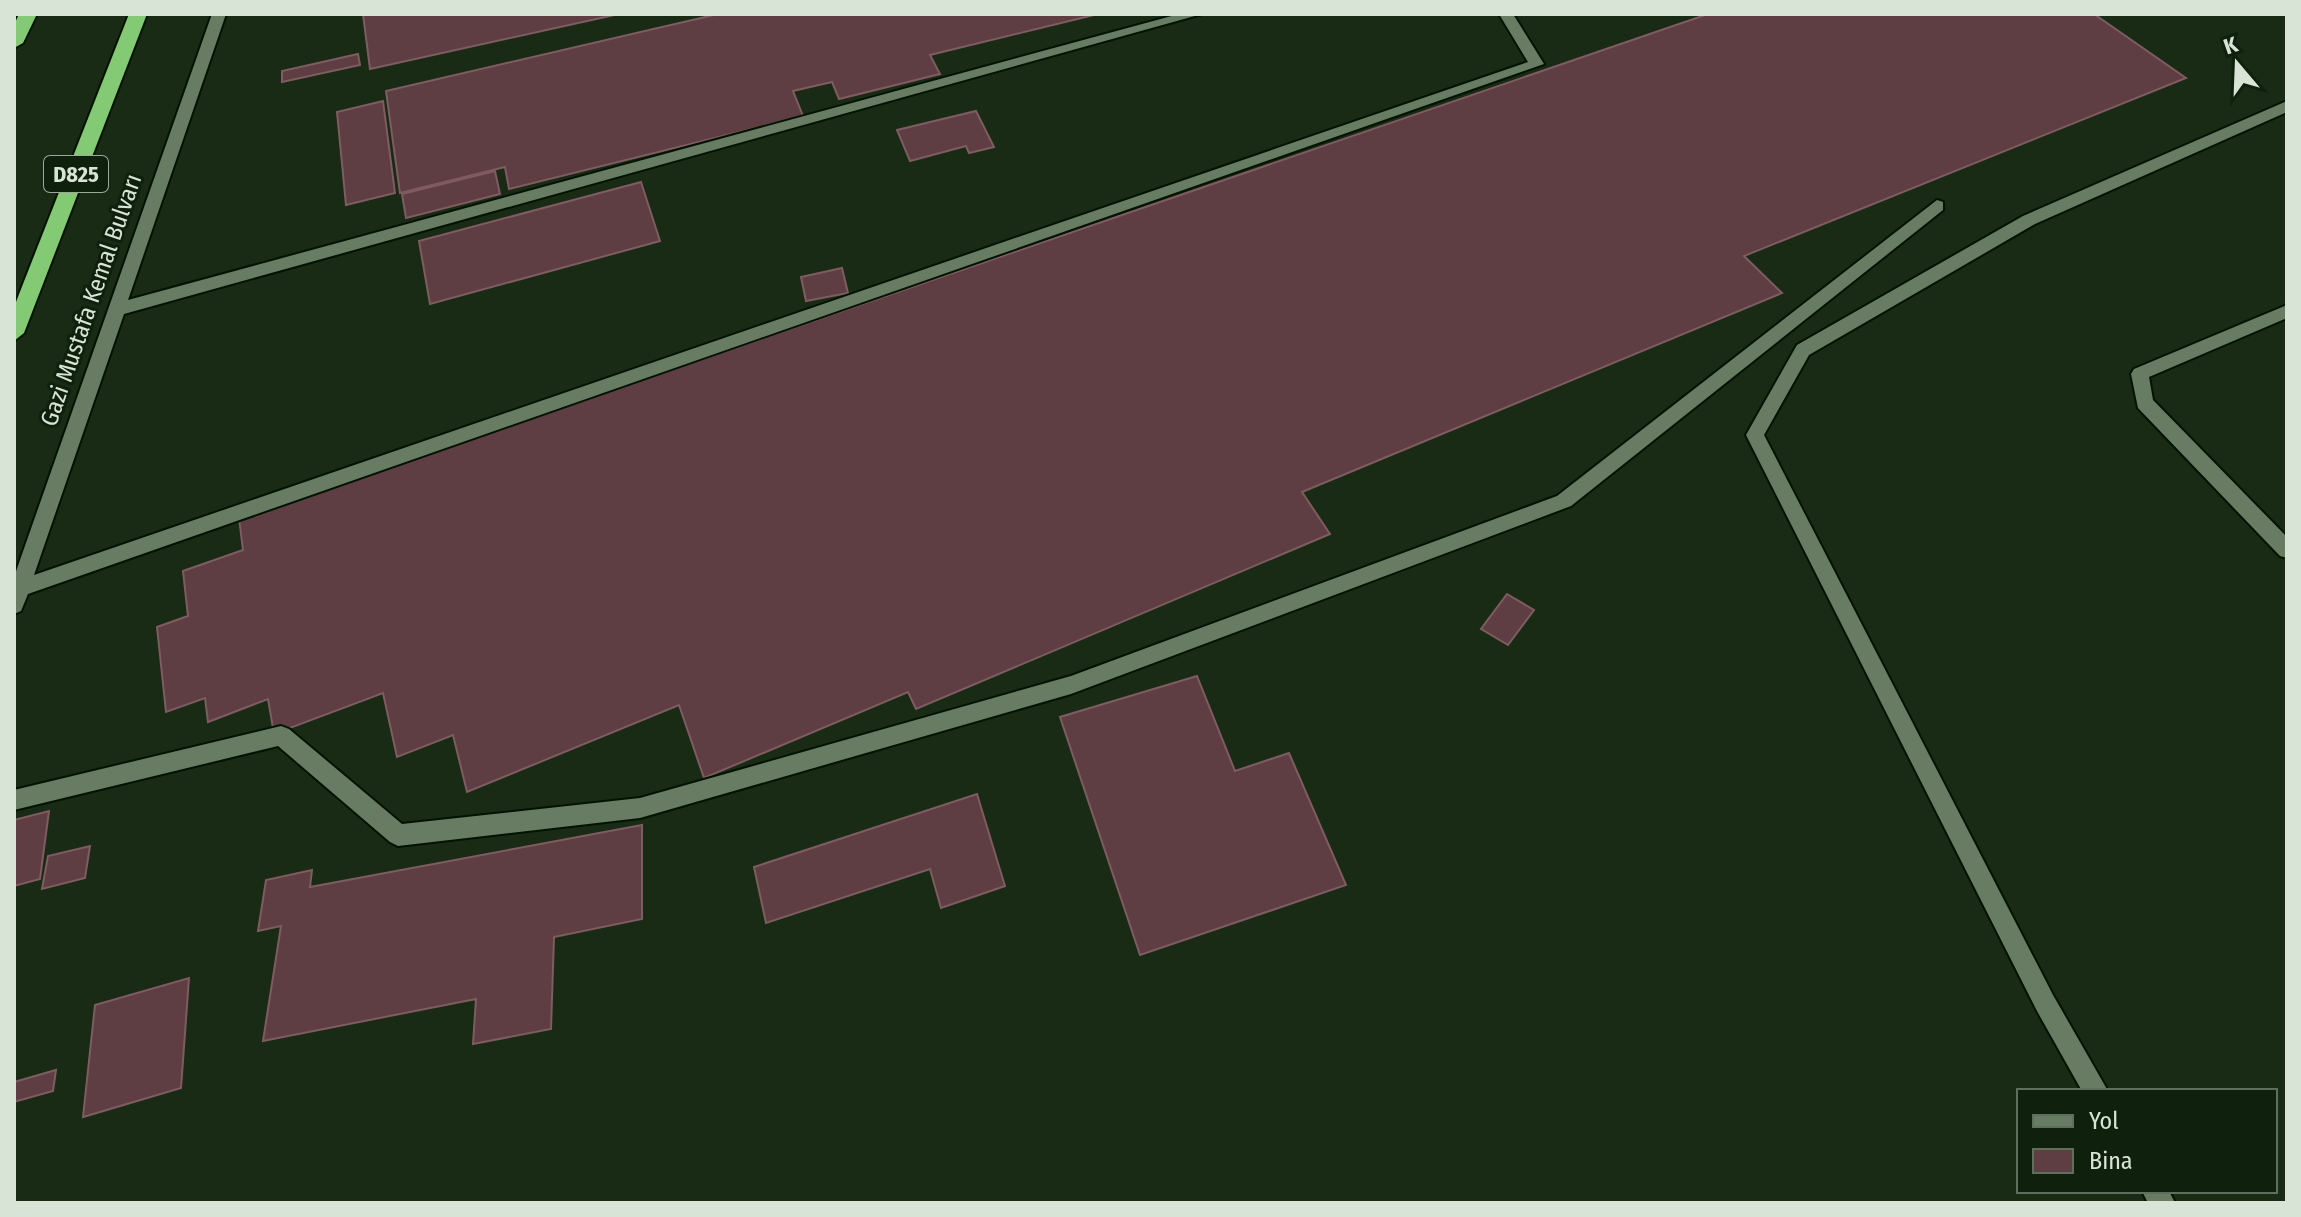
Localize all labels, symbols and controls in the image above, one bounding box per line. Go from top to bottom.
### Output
north arrow [2197,24,2277,104]
text: K [2220,30,2242,60]
road number: D825 [44,156,108,192]
street label: Gazi Mustafa Kemal Bulvarı [35,170,147,430]
legend [2017,1089,2277,1193]
text: Yol [2089,1107,2119,1135]
text: Bina [2089,1147,2133,1175]

